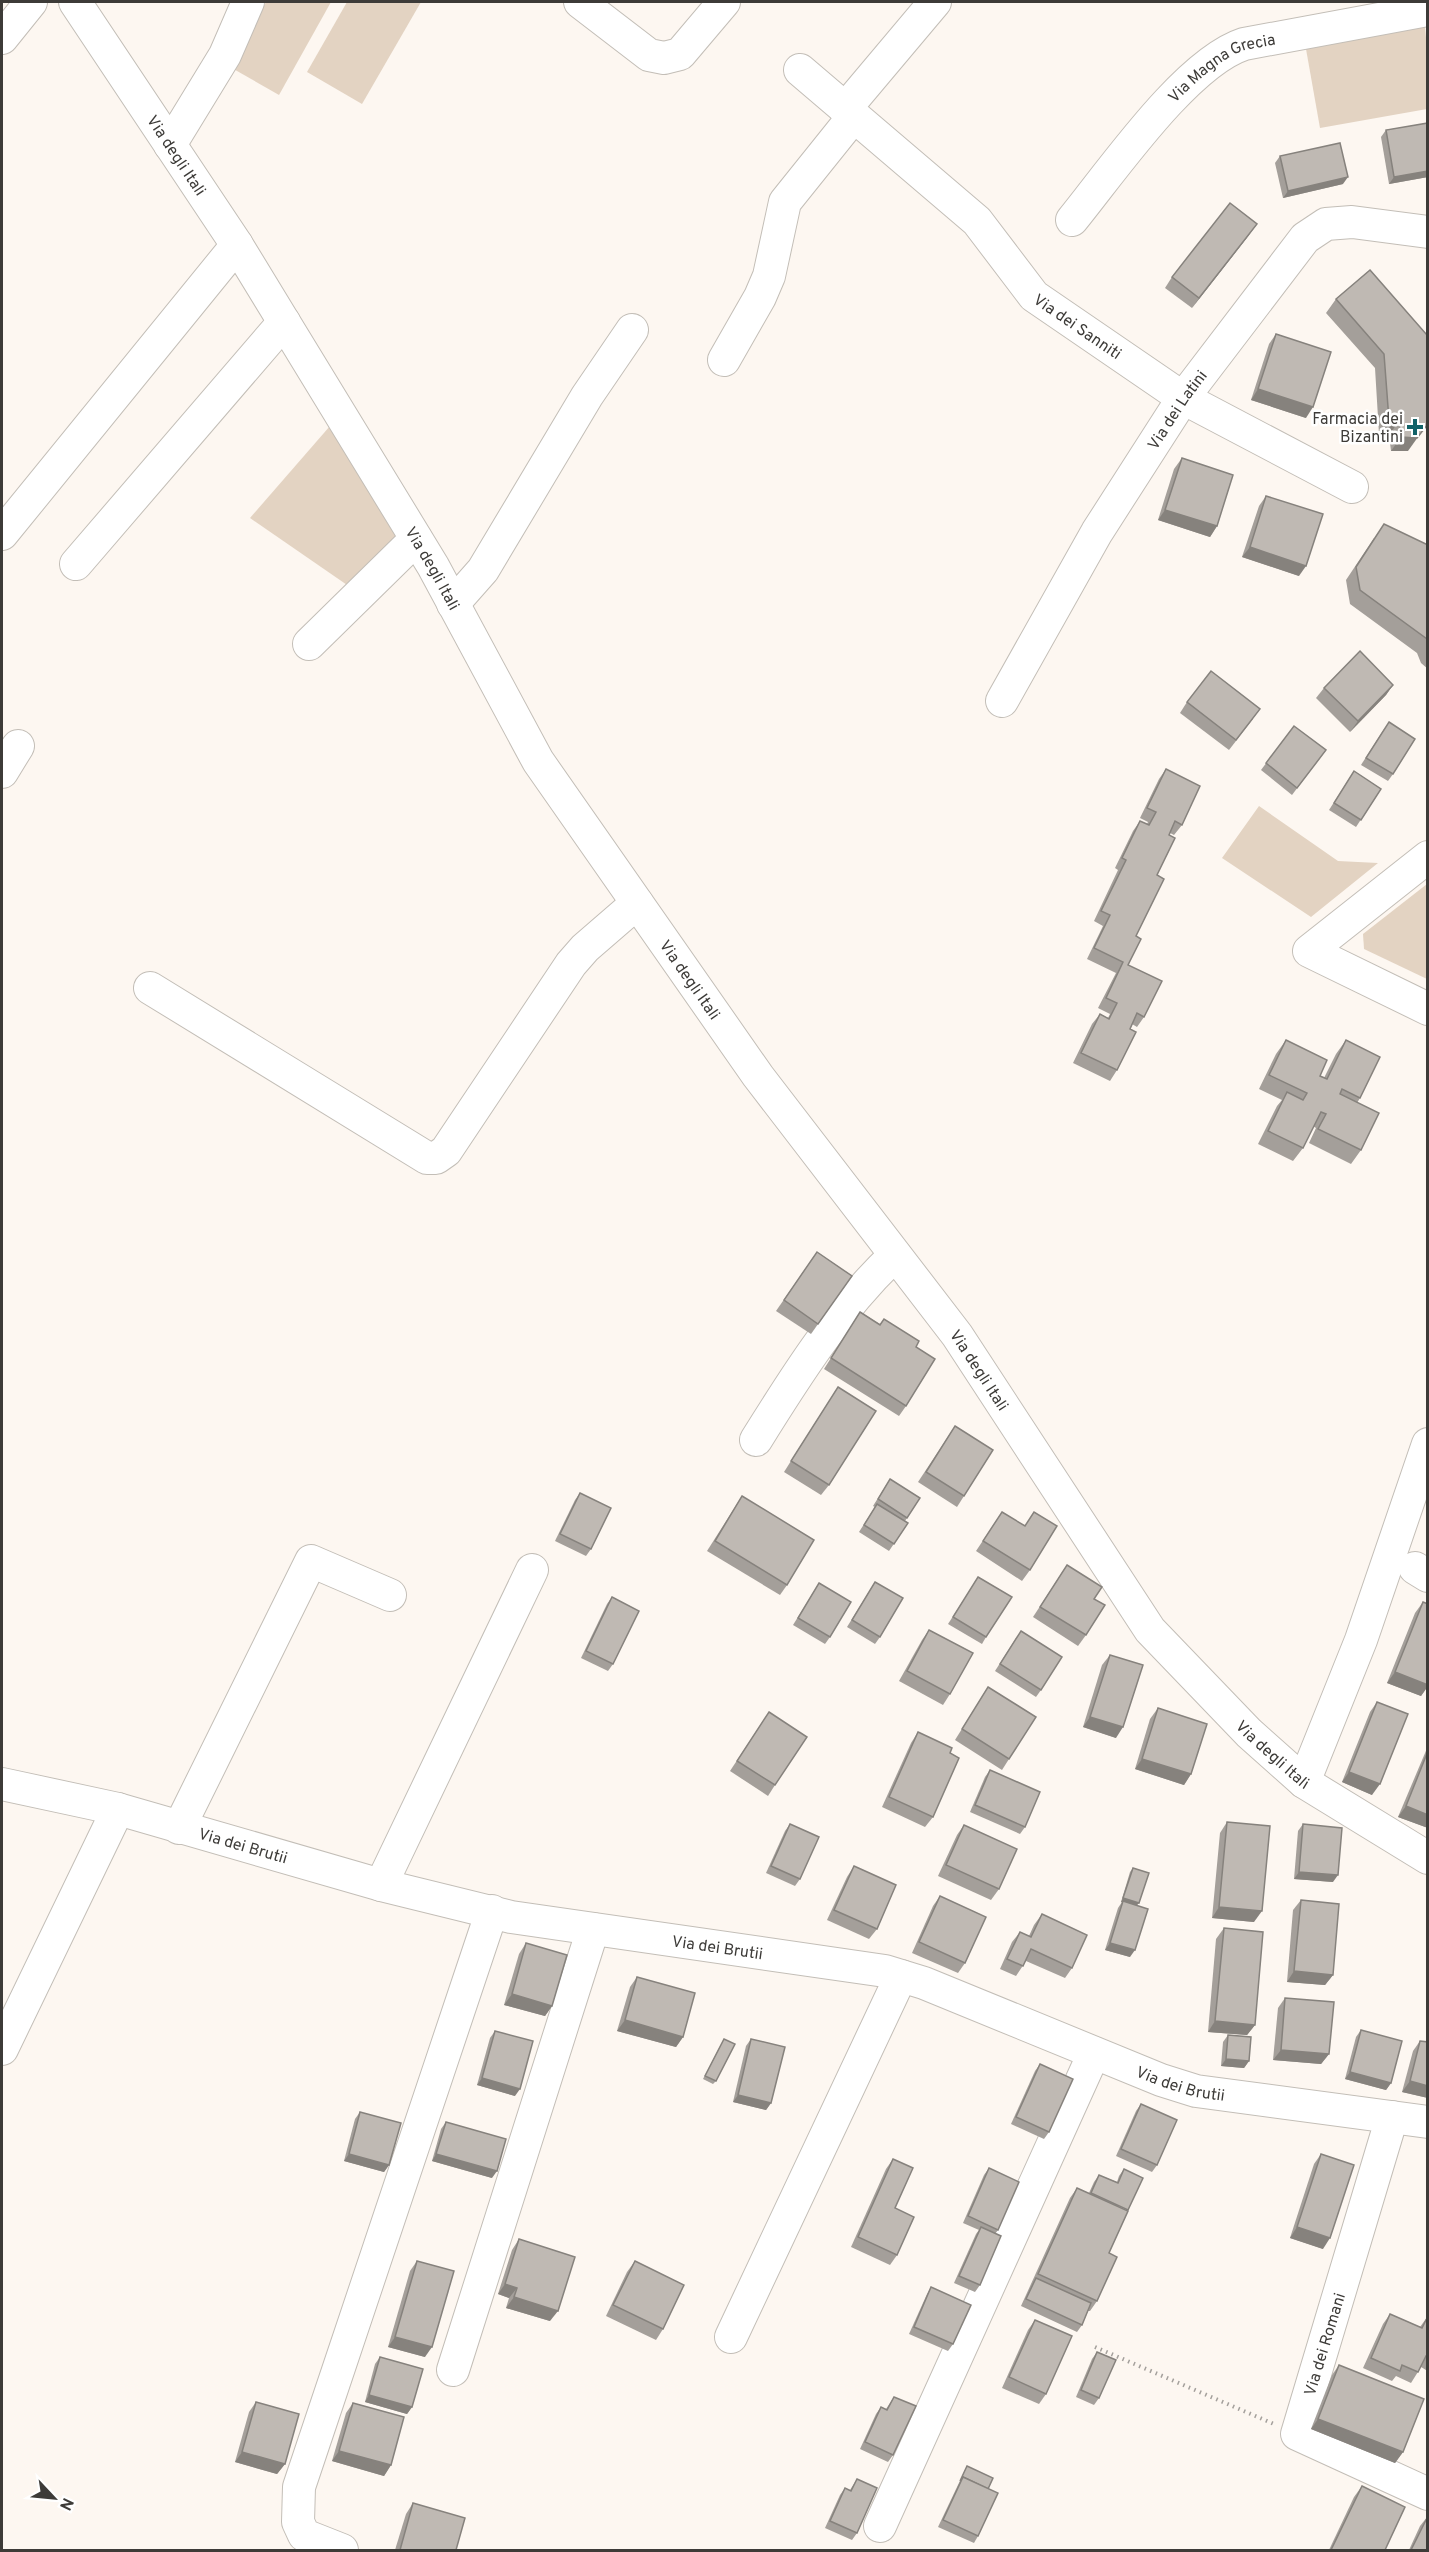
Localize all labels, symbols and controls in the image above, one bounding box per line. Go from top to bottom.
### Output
street label: Via Magna Grecia [1165,30,1277,108]
street label: Via degli Itali [141,112,209,200]
street label: Via dei Sanniti [1029,290,1125,365]
street label: Via dei Latini [1144,367,1213,454]
place label: Farmacia dei Bizantini [1312,410,1403,448]
marker: Farmacia dei Bizantini [1408,420,1422,434]
street label: Via degli Itali [400,524,463,614]
street label: Via degli Itali [654,937,724,1024]
street label: Via degli Itali [944,1327,1012,1415]
street label: Via degli Itali [1230,1717,1312,1795]
street label: Via dei Brutii [196,1825,289,1869]
street label: Via dei Brutii [670,1932,764,1965]
street label: Via dei Brutii [1132,2063,1226,2107]
street label: Via dei Romani [1301,2291,1351,2398]
north arrow [24,2468,84,2528]
text: N [54,2494,77,2513]

